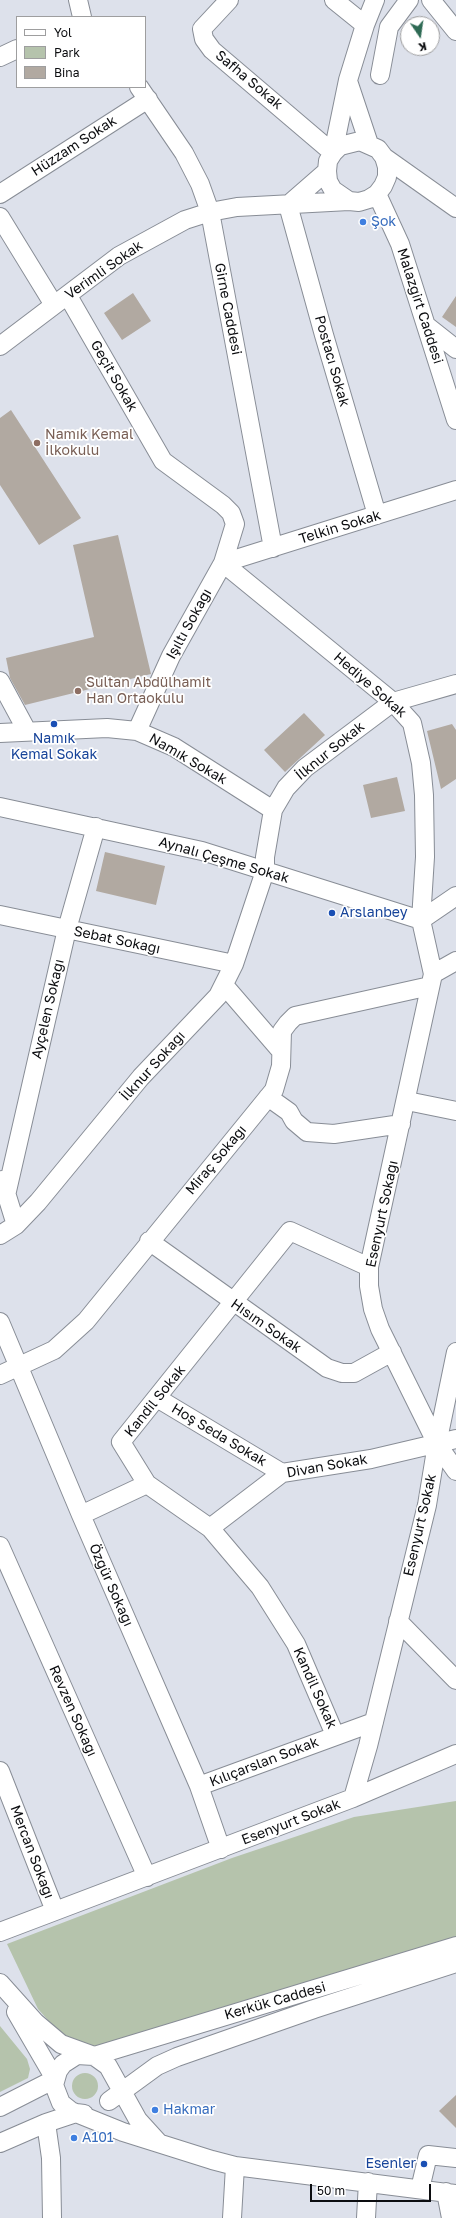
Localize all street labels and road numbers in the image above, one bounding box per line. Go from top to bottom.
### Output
street label: Safha Sokak [212,47,286,113]
street label: Hüzzam Sokak [28,112,120,180]
street label: Verimli Sokak [62,237,146,303]
street label: Malazgirt Caddesi [393,246,447,366]
street label: Girne Caddesi [211,262,245,356]
street label: Postacı Sokak [311,313,353,409]
street label: Geçit Sokak [87,337,141,415]
street label: Telkin Sokak [297,507,383,547]
street label: Işıltı Sokağı [163,586,215,662]
street label: Hediye Sokak [330,649,410,721]
street label: İlknur Sokak [292,718,368,784]
street label: Namık Sokak [146,730,230,788]
street label: Aynalı Çeşme Sokak [157,833,291,887]
street label: Sebat Sokağı [72,923,162,957]
street label: Ayçelen Sokağı [28,958,68,1060]
street label: İlknur Sokağı [117,1028,189,1104]
street label: Miraç Sokağı [182,1122,250,1198]
street label: Esenyurt Sokağı [362,1159,402,1269]
street label: Hısım Sokak [227,1295,305,1357]
street label: Kandil Sokak [121,1362,189,1440]
street label: Hoş Seda Sokak [168,1400,270,1470]
street label: Divan Sokak [285,1451,369,1481]
street label: Esenyurt Sokak [400,1472,440,1578]
street label: Özgür Sokağı [85,1541,137,1629]
street label: Kandil Sokak [290,1645,340,1731]
street label: Revzen Sokağı [45,1663,101,1759]
street label: Kılıçarslan Sokak [207,1733,321,1791]
street label: Esenyurt Sokak [239,1795,343,1849]
street label: Mercan Sokağı [7,1803,57,1901]
street label: Kerkük Caddesi [222,1978,328,2024]

